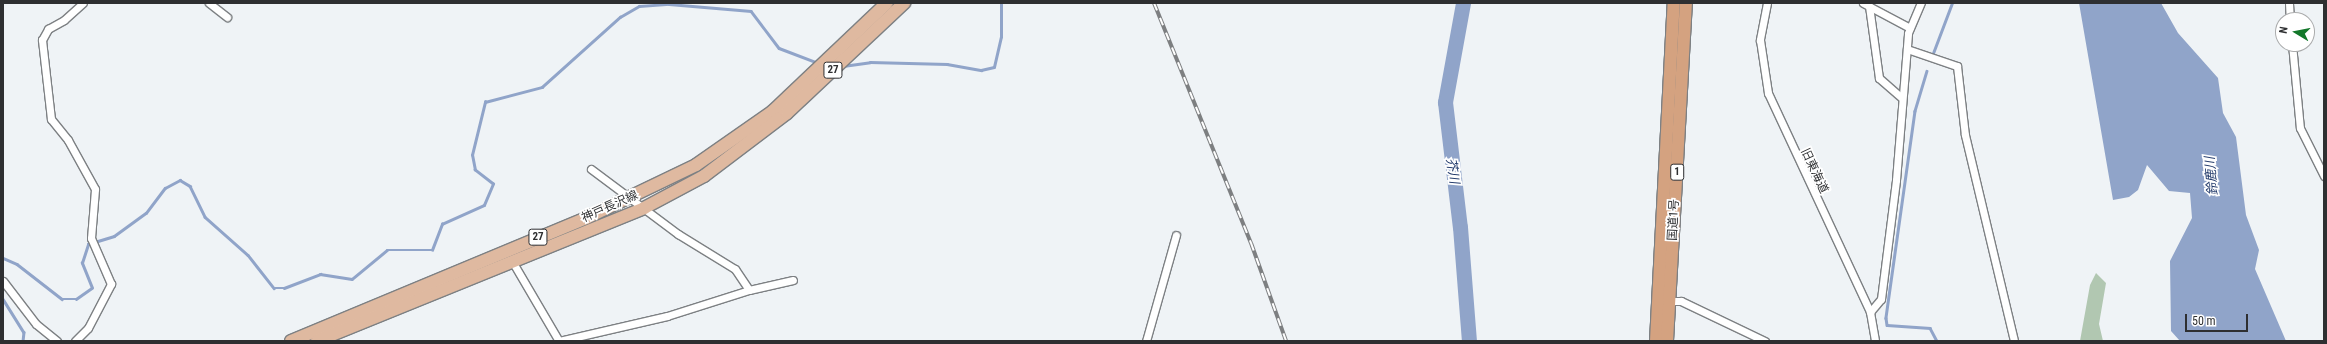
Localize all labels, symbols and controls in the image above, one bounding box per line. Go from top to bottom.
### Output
north arrow [2275,12,2315,52]
text: N [2277,26,2291,34]
road number: 27 [823,61,843,79]
street label: 旧東海道 [1797,146,1831,196]
water label: 鈴鹿川 [2203,156,2221,196]
water label: 芥川 [1442,157,1462,185]
road number: 1 [1670,163,1684,181]
street label: 神戸長沢線 [580,188,640,226]
street label: 国道1号 [1666,199,1682,241]
road number: 27 [528,228,548,246]
scale bar [2187,306,2250,332]
text: 50 m [2192,314,2216,328]

